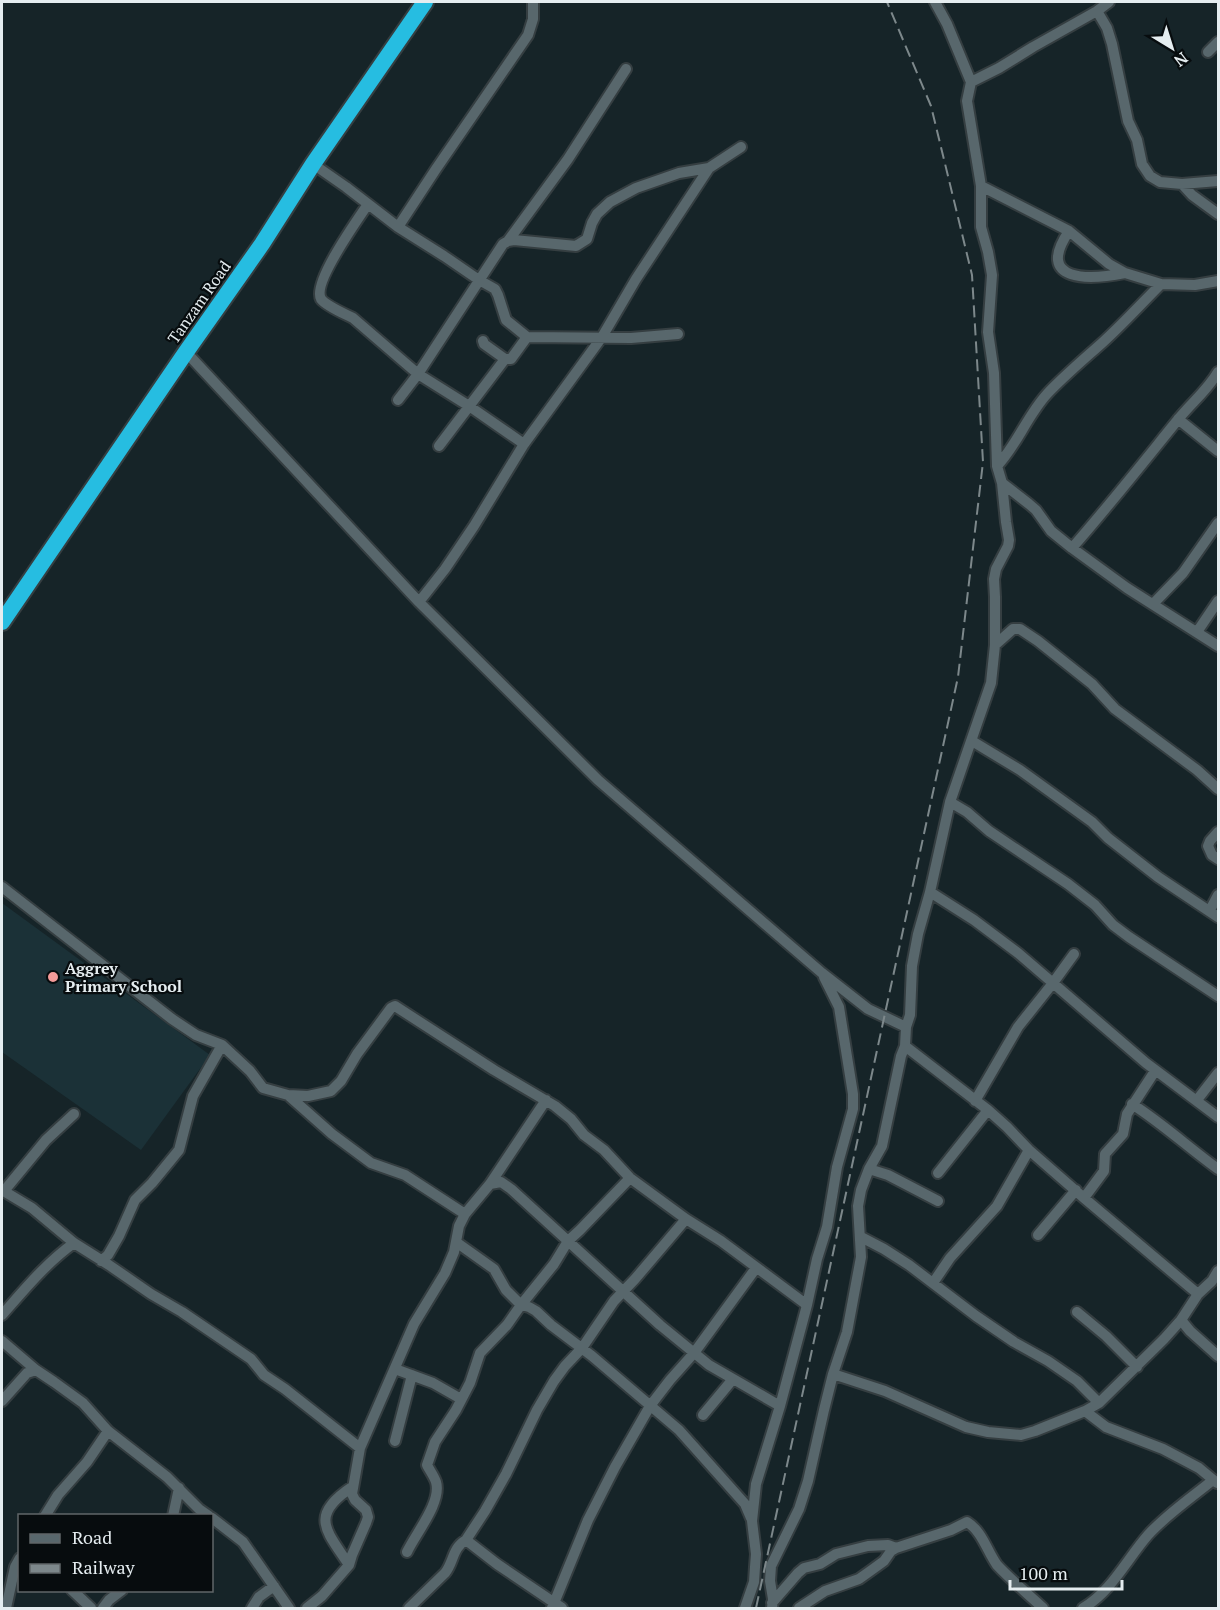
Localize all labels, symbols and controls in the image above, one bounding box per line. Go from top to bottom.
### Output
north arrow [1142,18,1202,78]
text: N [1170,47,1193,72]
street label: Tanzam Road [162,256,236,348]
place label: Aggrey Primary School [65,957,182,997]
marker: Aggrey Primary School [46,970,60,984]
legend [18,1514,213,1592]
text: Road [72,1525,112,1549]
scale bar [1010,1553,1122,1591]
text: Railway [72,1555,136,1579]
text: 100 m [1019,1561,1068,1585]

